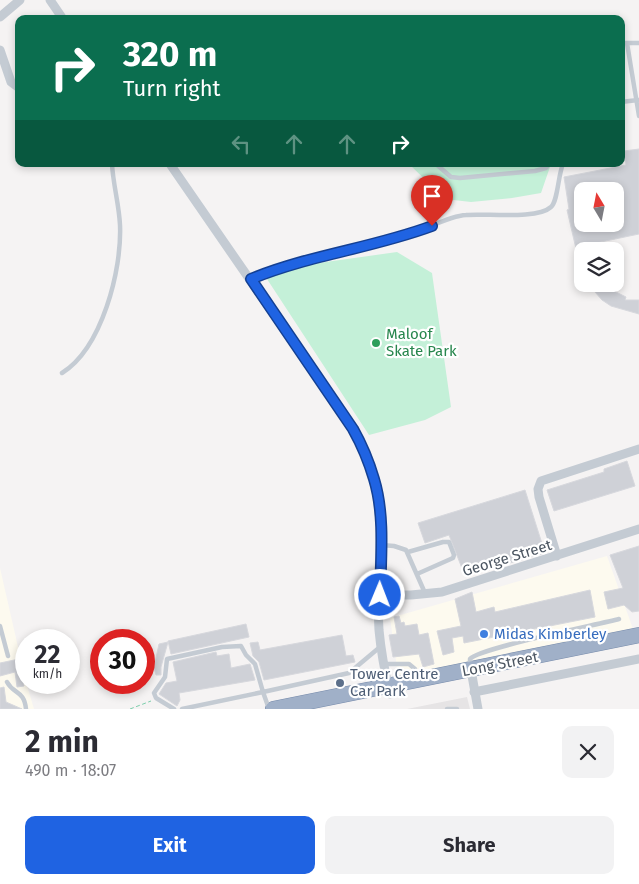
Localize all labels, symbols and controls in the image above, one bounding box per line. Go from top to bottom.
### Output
text: 320 m [123,33,217,75]
icon: right [40,35,105,100]
text: Turn right [123,75,220,102]
icon: left [227,130,255,158]
icon: ahead [280,130,308,158]
icon: ahead [333,130,361,158]
icon: right [386,130,414,158]
pin [411,175,453,226]
icon: arrive [418,182,446,210]
north arrow [574,182,624,232]
map controls [574,182,624,292]
button: layers [574,242,624,292]
place label: Maloof Skate Park [386,325,457,360]
marker: Maloof Skate Park [370,337,382,349]
street label: George Street [460,536,554,580]
position arrow [353,568,405,620]
place label: Midas Kimberley [494,625,607,643]
marker: Midas Kimberley [478,628,490,640]
speed limit sign: 30 [90,629,155,694]
text: 22 [35,640,60,670]
street label: Long Street [460,648,540,680]
place label: Tower Centre Car Park [350,665,438,700]
text: km/h [33,667,62,681]
marker: Tower Centre Car Park [334,677,346,689]
text: 2 min [25,724,99,760]
button: close [562,726,614,778]
text: 490 m · 18:07 [25,761,116,780]
button: Exit [25,816,315,874]
button: Share [325,816,614,874]

